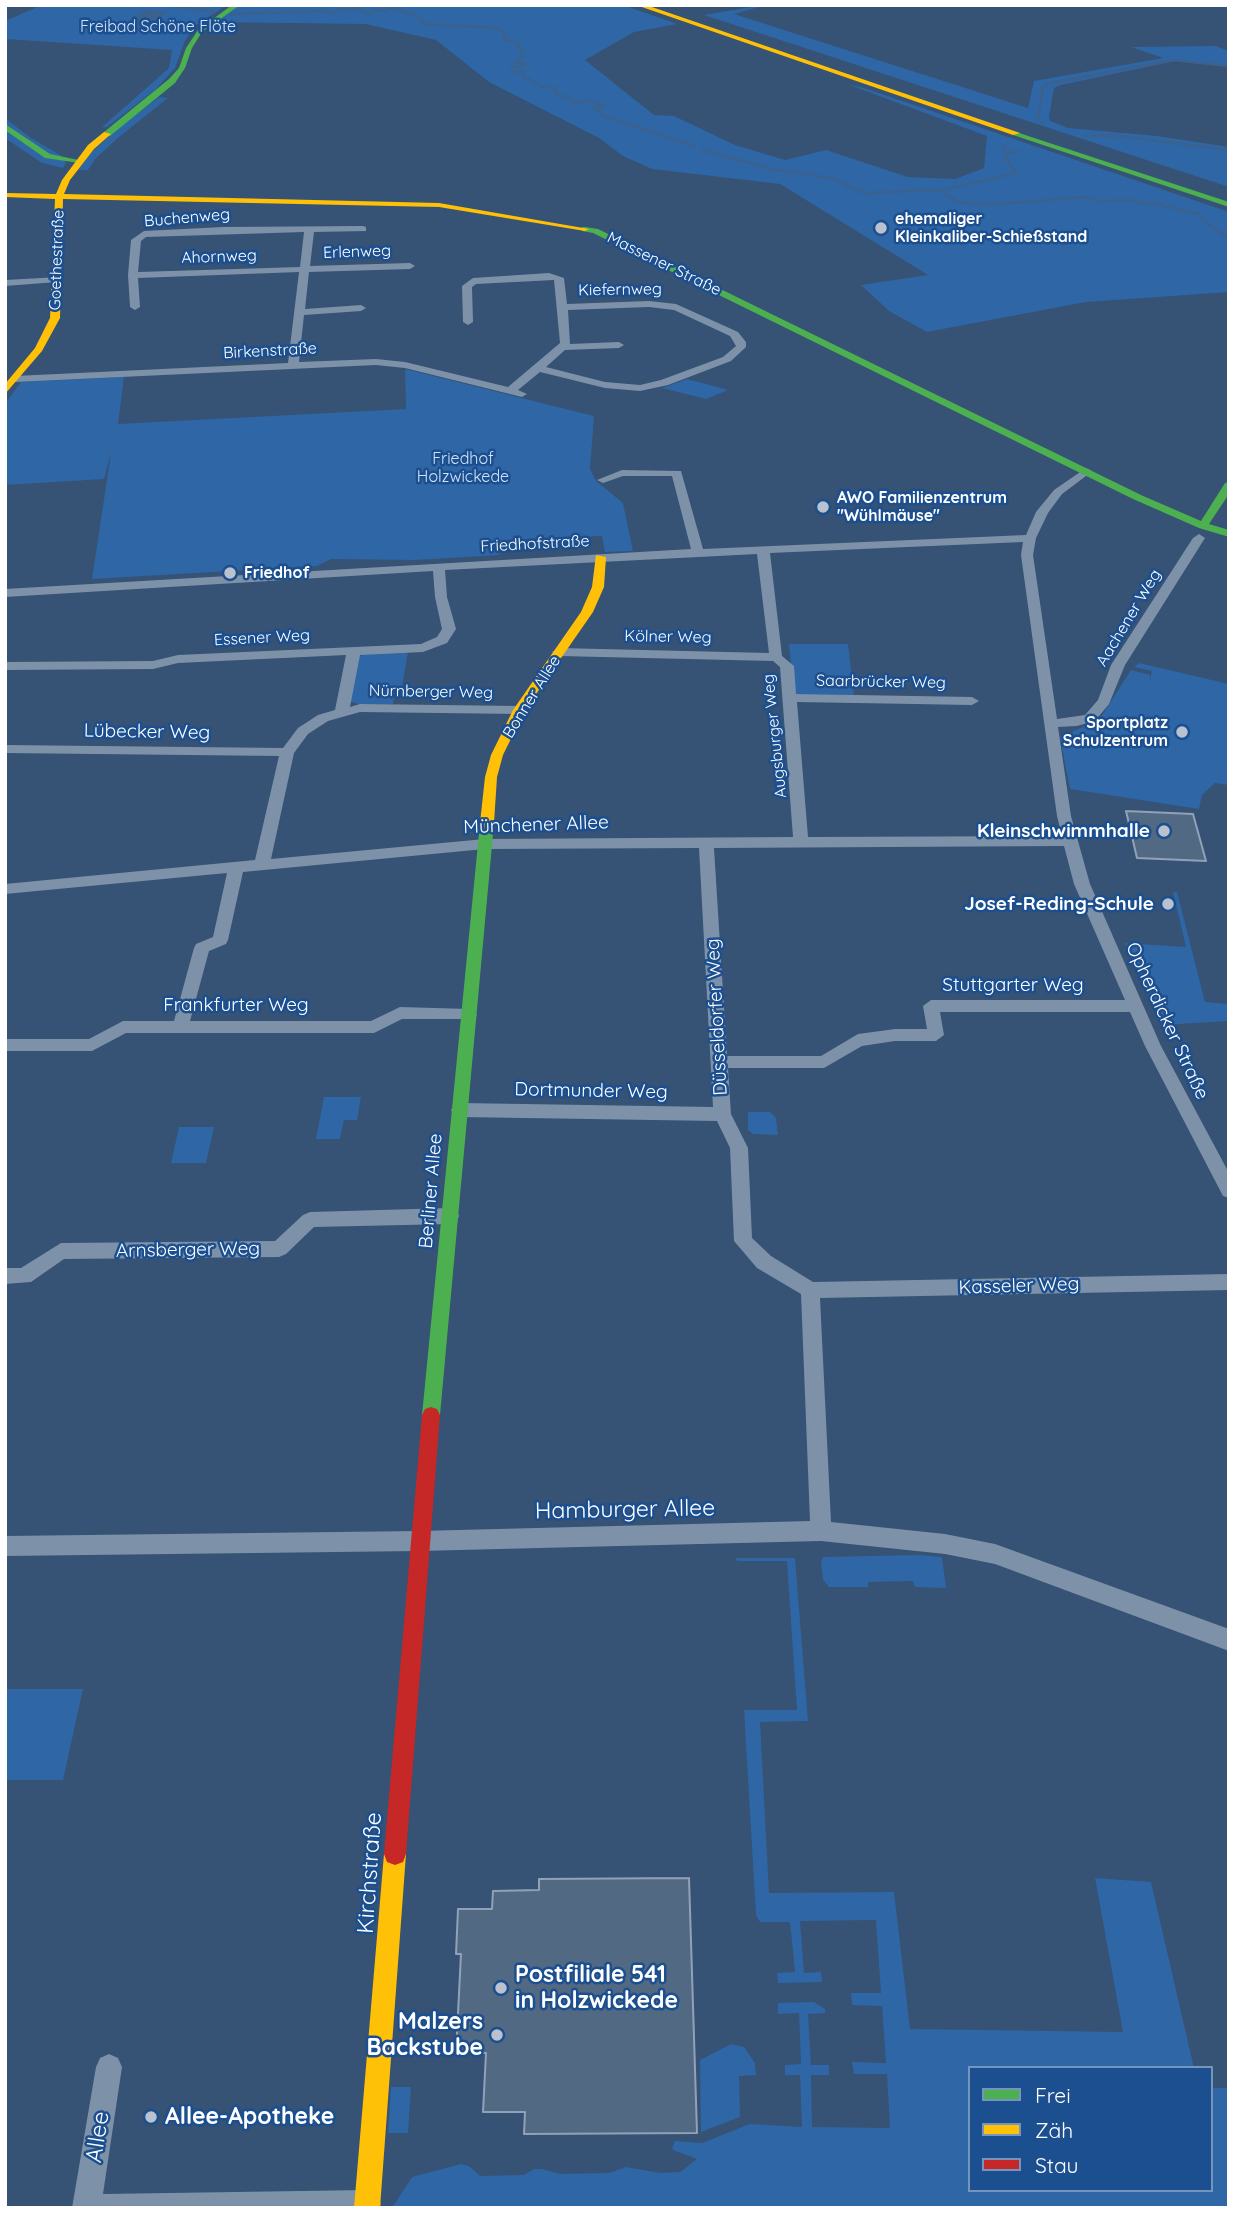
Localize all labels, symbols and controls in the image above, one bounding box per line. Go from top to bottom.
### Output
park label: Freibad Schöne Flöte [80,17,236,37]
street label: Buchenweg [143,205,231,231]
street label: Goethestraße [46,209,68,311]
place label: ehemaliger Kleinkaliber-Schießstand [895,209,1087,247]
marker: ehemaliger Kleinkaliber-Schießstand [873,220,889,236]
street label: Massener Straße [604,228,724,300]
street label: Erlenweg [323,241,391,263]
street label: Ahornweg [181,246,257,268]
street label: Kiefernweg [578,280,662,300]
street label: Birkenstraße [223,339,317,363]
park label: Friedhof Holzwickede [417,449,509,487]
place label: AWO Familienzentrum "Wühlmäuse" [837,488,1007,526]
marker: AWO Familienzentrum "Wühlmäuse" [815,499,831,515]
street label: Friedhofstraße [480,532,590,556]
place label: Friedhof [244,563,309,583]
marker: Friedhof [222,565,238,581]
street label: Aachener Weg [1093,566,1165,670]
street label: Essener Weg [214,626,310,650]
street label: Kölner Weg [624,627,712,647]
street label: Bonner Allee [499,652,565,742]
street label: Saarbrücker Weg [816,671,946,693]
street label: Augsburger Weg [759,673,791,799]
street label: Nürnberger Weg [369,681,493,703]
place label: Sportplatz Schulzentrum [1063,713,1168,751]
street label: Lübecker Weg [84,719,210,745]
marker: Sportplatz Schulzentrum [1174,724,1190,740]
street label: Münchener Allee [463,811,609,839]
place label: Kleinschwimmhalle [977,820,1150,842]
marker: Kleinschwimmhalle [1156,823,1172,839]
place label: Josef-Reding-Schule [964,893,1154,915]
marker: Josef-Reding-Schule [1160,896,1176,912]
street label: Düsseldorfer Weg [701,938,733,1096]
street label: Opherdicker Straße [1121,939,1213,1103]
street label: Stuttgarter Weg [942,974,1084,996]
street label: Frankfurter Weg [163,994,309,1016]
street label: Dortmunder Weg [514,1078,668,1104]
street label: Berliner Allee [415,1133,447,1249]
street label: Arnsberger Weg [116,1237,260,1263]
street label: Kasseler Weg [958,1272,1080,1300]
street label: Hamburger Allee [535,1495,715,1525]
street label: Kirchstraße [352,1811,388,1935]
place label: Postfiliale 541 in Holzwickede [515,1961,678,2015]
marker: Postfiliale 541 in Holzwickede [493,1980,509,1996]
place label: Malzers Backstube [367,2008,483,2062]
marker: Malzers Backstube [489,2027,505,2043]
legend [968,2066,1213,2192]
text: Frei [1035,2082,1071,2108]
place label: Allee-Apotheke [165,2103,334,2131]
marker: Allee-Apotheke [143,2109,159,2125]
street label: Allee [80,2110,116,2164]
text: Zäh [1035,2117,1073,2143]
text: Stau [1035,2152,1078,2178]

